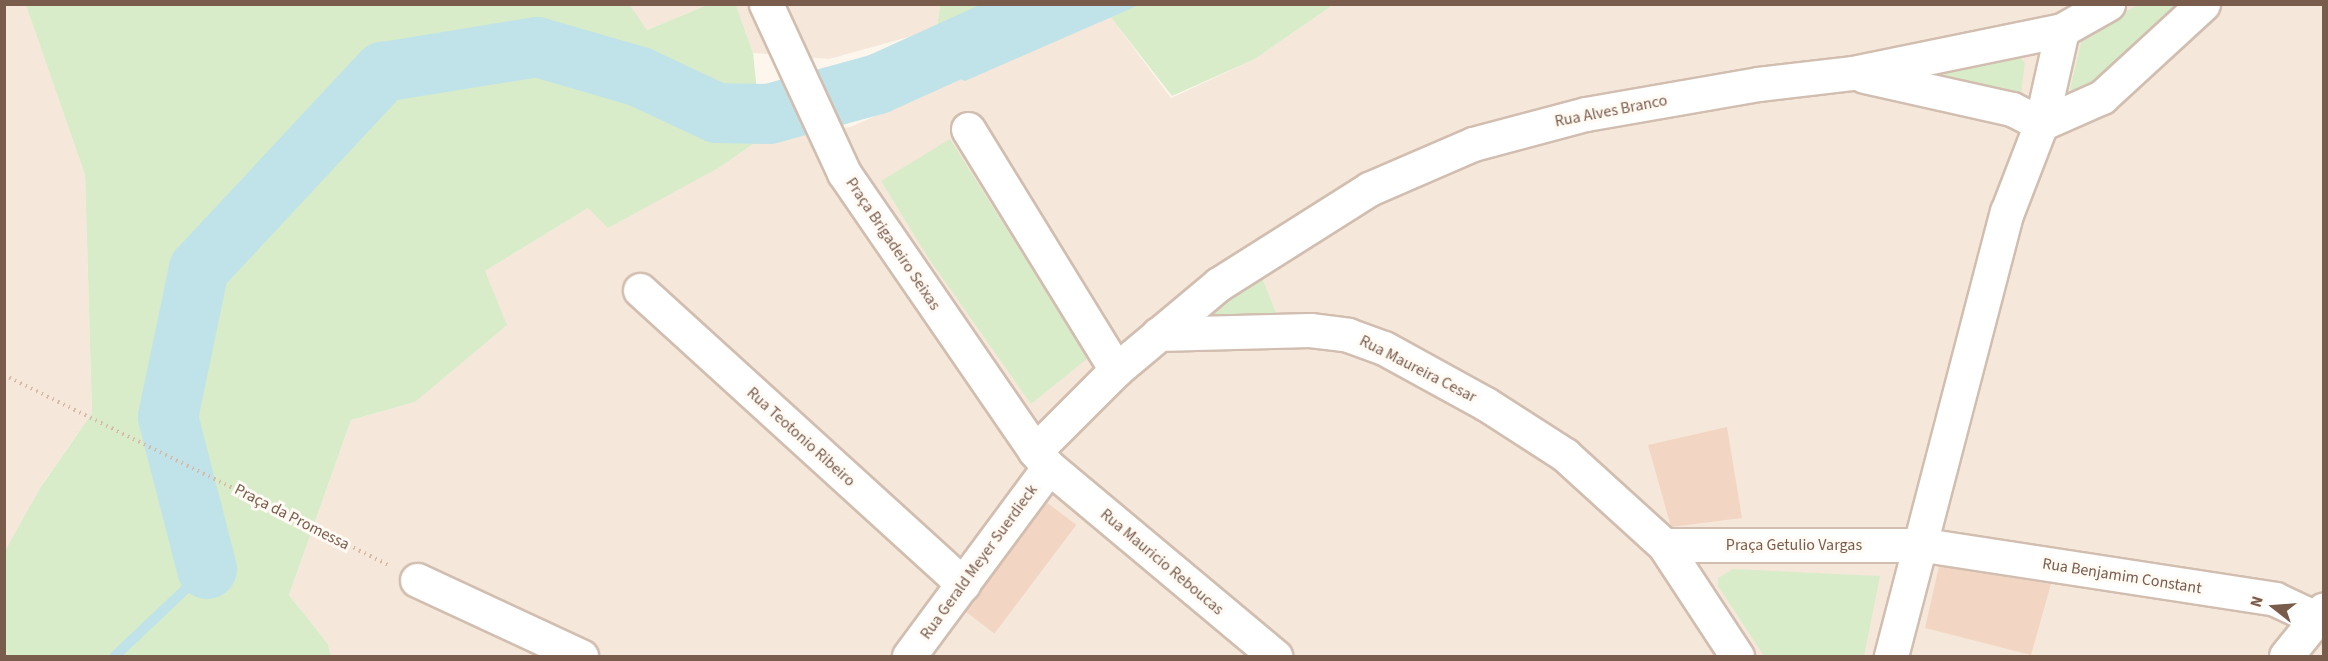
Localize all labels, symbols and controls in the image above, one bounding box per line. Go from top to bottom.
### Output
street label: Rua Alves Branco [1553,91,1669,131]
street label: Praça Brigadeiro Seixas [842,174,944,314]
street label: Rua Maureira Cesar [1356,331,1480,407]
street label: Rua Teotonio Ribeiro [743,383,859,491]
street label: Praça da Promessa [231,480,353,554]
street label: Rua Gerald Meyer Suerdieck [916,481,1042,643]
street label: Rua Mauricio Reboucas [1096,505,1228,619]
street label: Praça Getulio Vargas [1726,535,1862,555]
street label: Rua Benjamim Constant [2041,554,2203,598]
north arrow [2244,577,2304,637]
text: N [2245,593,2269,610]

